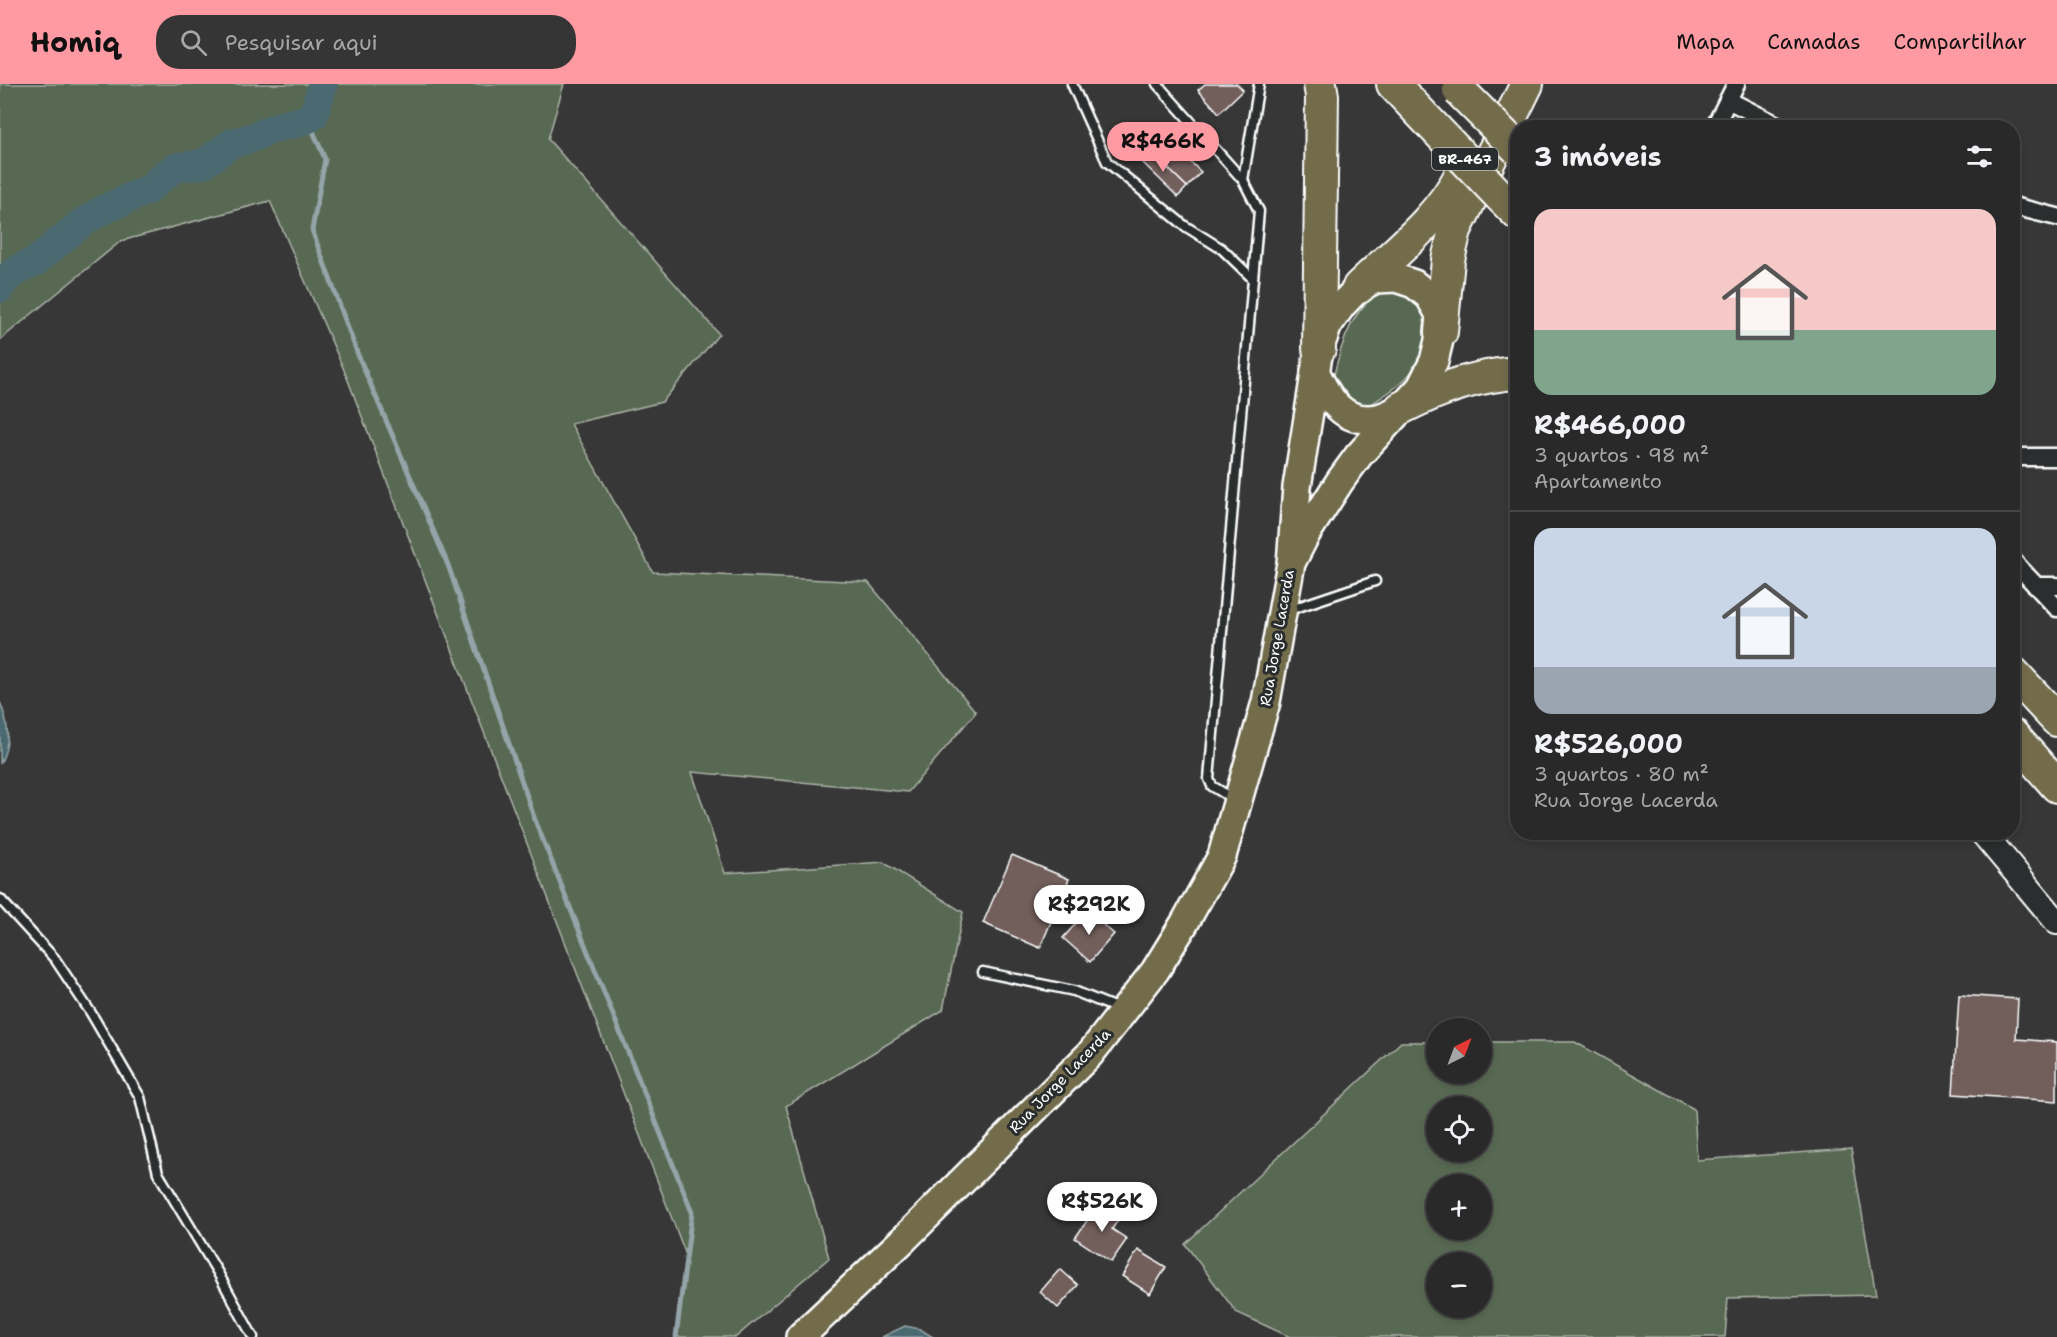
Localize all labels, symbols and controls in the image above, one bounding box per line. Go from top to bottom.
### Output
search box [156,15,576,69]
text: Homiq [30,23,120,61]
icon: search [177,26,210,59]
text: Pesquisar aqui [225,28,378,57]
text: Mapa [1676,28,1734,56]
text: Camadas [1767,28,1861,56]
text: Compartilhar [1894,28,2027,56]
pin: R$466K [1114,122,1212,173]
text: R$466K [1121,128,1205,154]
text: 3 imóveis [1534,139,1661,174]
icon: filters [1963,140,1996,173]
road number: BR-467 [1432,148,1498,170]
icon: home [1711,248,1819,356]
text: R$466,000 [1534,407,1686,442]
text: 3 quartos · 98 m² [1534,442,1709,468]
text: Apartamento [1534,468,1662,494]
icon: home [1711,567,1819,675]
street label: Rua Jorge Lacerda [1255,568,1299,708]
text: R$526,000 [1534,726,1683,761]
text: 3 quartos · 80 m² [1534,761,1709,787]
text: Rua Jorge Lacerda [1534,787,1718,813]
pin: R$292K [1040,885,1138,936]
text: R$292K [1048,891,1130,917]
north arrow [1426,1018,1492,1084]
map controls [1426,1018,1492,1318]
street label: Rua Jorge Lacerda [1005,1024,1116,1138]
button: locate [1426,1096,1492,1162]
button: + [1426,1174,1492,1240]
pin: R$526K [1053,1182,1151,1233]
text: R$526K [1061,1188,1143,1214]
button: − [1426,1252,1492,1318]

